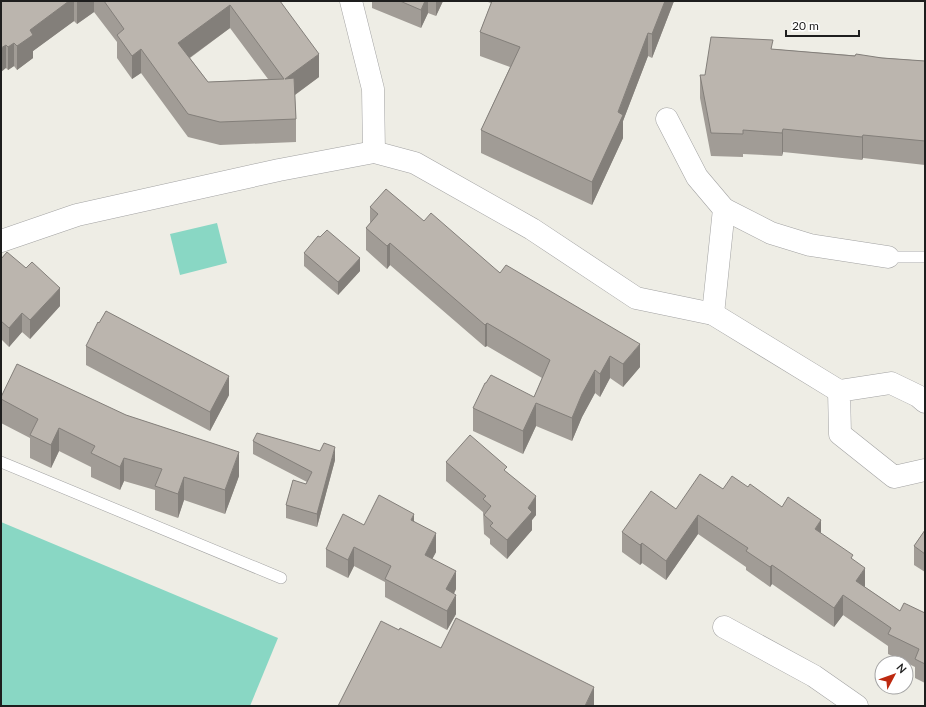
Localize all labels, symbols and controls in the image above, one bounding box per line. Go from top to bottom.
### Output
scale bar [786,12,859,38]
text: 20 m [792,18,819,33]
north arrow [874,655,914,695]
text: N [894,661,910,676]

